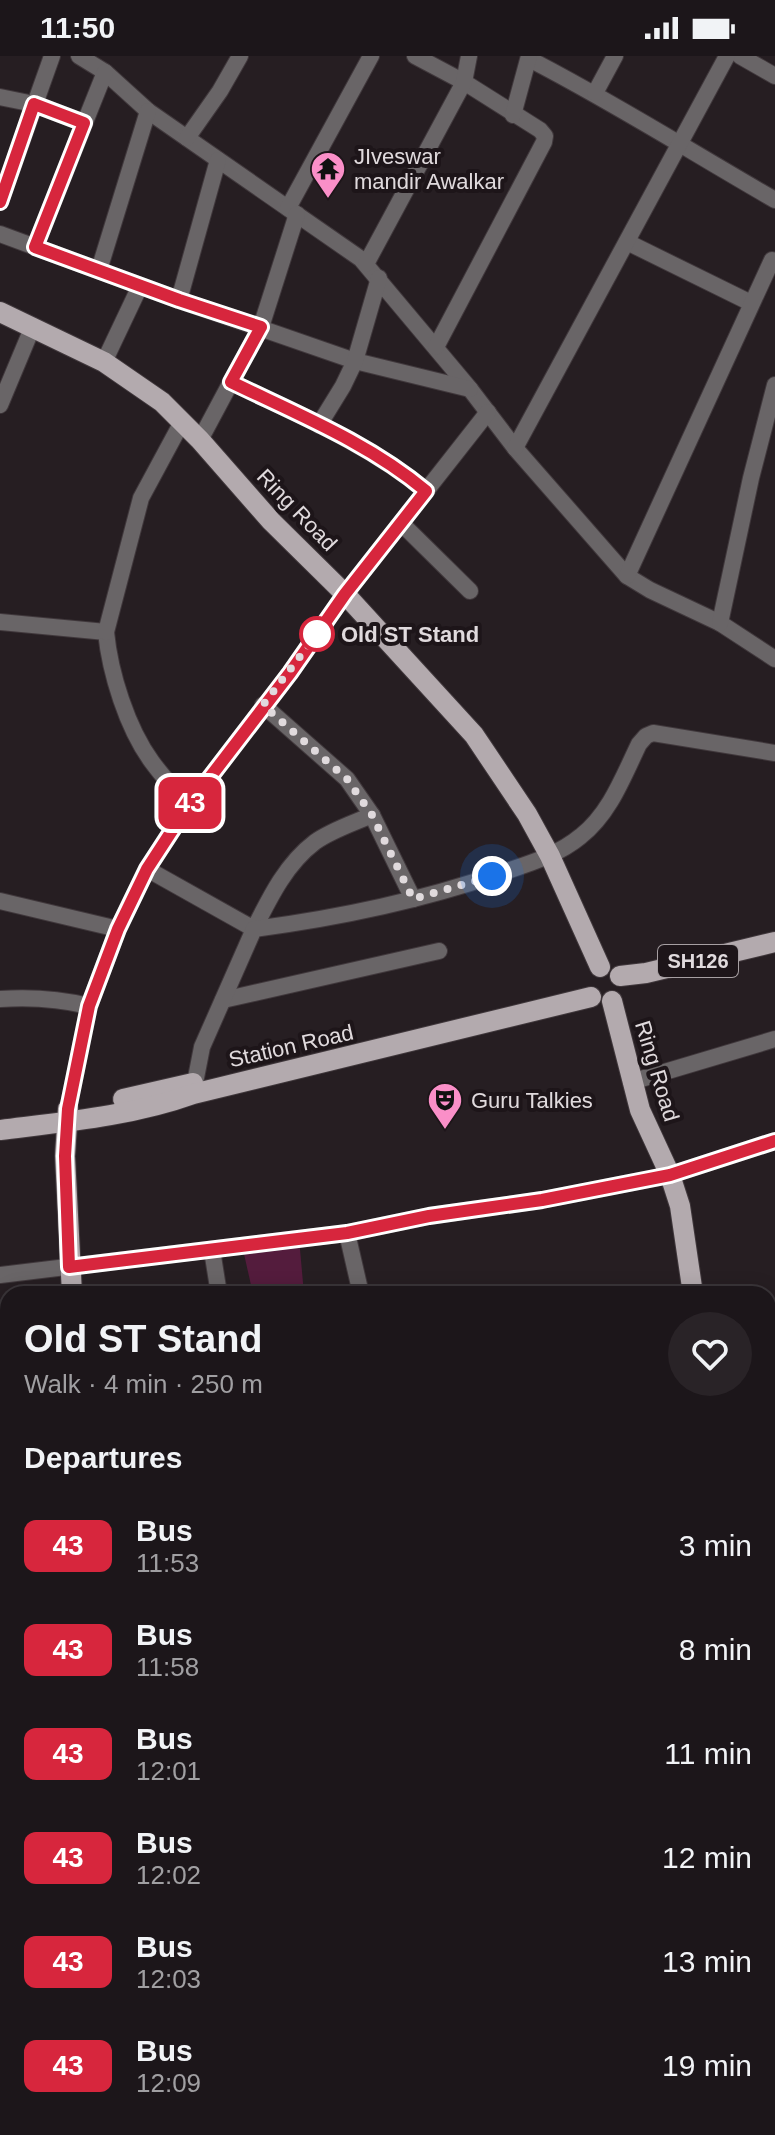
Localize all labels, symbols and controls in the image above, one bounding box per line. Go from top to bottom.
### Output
text: 11:50 [40,11,115,44]
place label: JIveswar mandir Awalkar [354,144,504,194]
temple icon: JIveswar mandir Awalkar [309,150,347,200]
street label: Ring Road [252,464,342,556]
marker: Old ST Stand [300,617,334,651]
place label: Old ST Stand [341,622,479,647]
line badge: 43 [154,777,226,829]
text: 43 [174,787,206,818]
your location [472,856,512,896]
road number: SH126 [658,945,738,977]
street label: Ring Road [630,1018,684,1124]
street label: Station Road [226,1020,356,1072]
theatre icon: Guru Talkies [426,1081,464,1131]
place label: Guru Talkies [471,1088,593,1113]
button: heart [668,1312,752,1396]
text: Old ST Stand [24,1318,263,1360]
text: Walk · 4 min · 250 m [24,1369,263,1399]
text: Departures [24,1441,182,1474]
text: Bus [136,1514,193,1547]
text: 3 min [679,1529,752,1562]
text: 43 [52,1530,84,1561]
text: 11:53 [136,1548,199,1578]
text: Bus [136,1618,193,1651]
text: 8 min [679,1633,752,1666]
text: 43 [52,1634,84,1665]
text: 11:58 [136,1652,199,1682]
text: Bus [136,1722,193,1755]
text: 11 min [664,1737,752,1770]
text: 43 [52,1738,84,1769]
text: 12:01 [136,1756,201,1786]
text: Bus [136,1826,193,1859]
text: 12 min [662,1841,752,1874]
text: 43 [52,1842,84,1873]
text: 12:02 [136,1860,201,1890]
text: Bus [136,1930,193,1963]
text: 13 min [662,1945,752,1978]
text: 43 [52,1946,84,1977]
text: 12:03 [136,1964,201,1994]
text: Bus [136,2034,193,2067]
text: 19 min [662,2049,752,2082]
text: 43 [52,2050,84,2081]
text: 12:09 [136,2068,201,2098]

